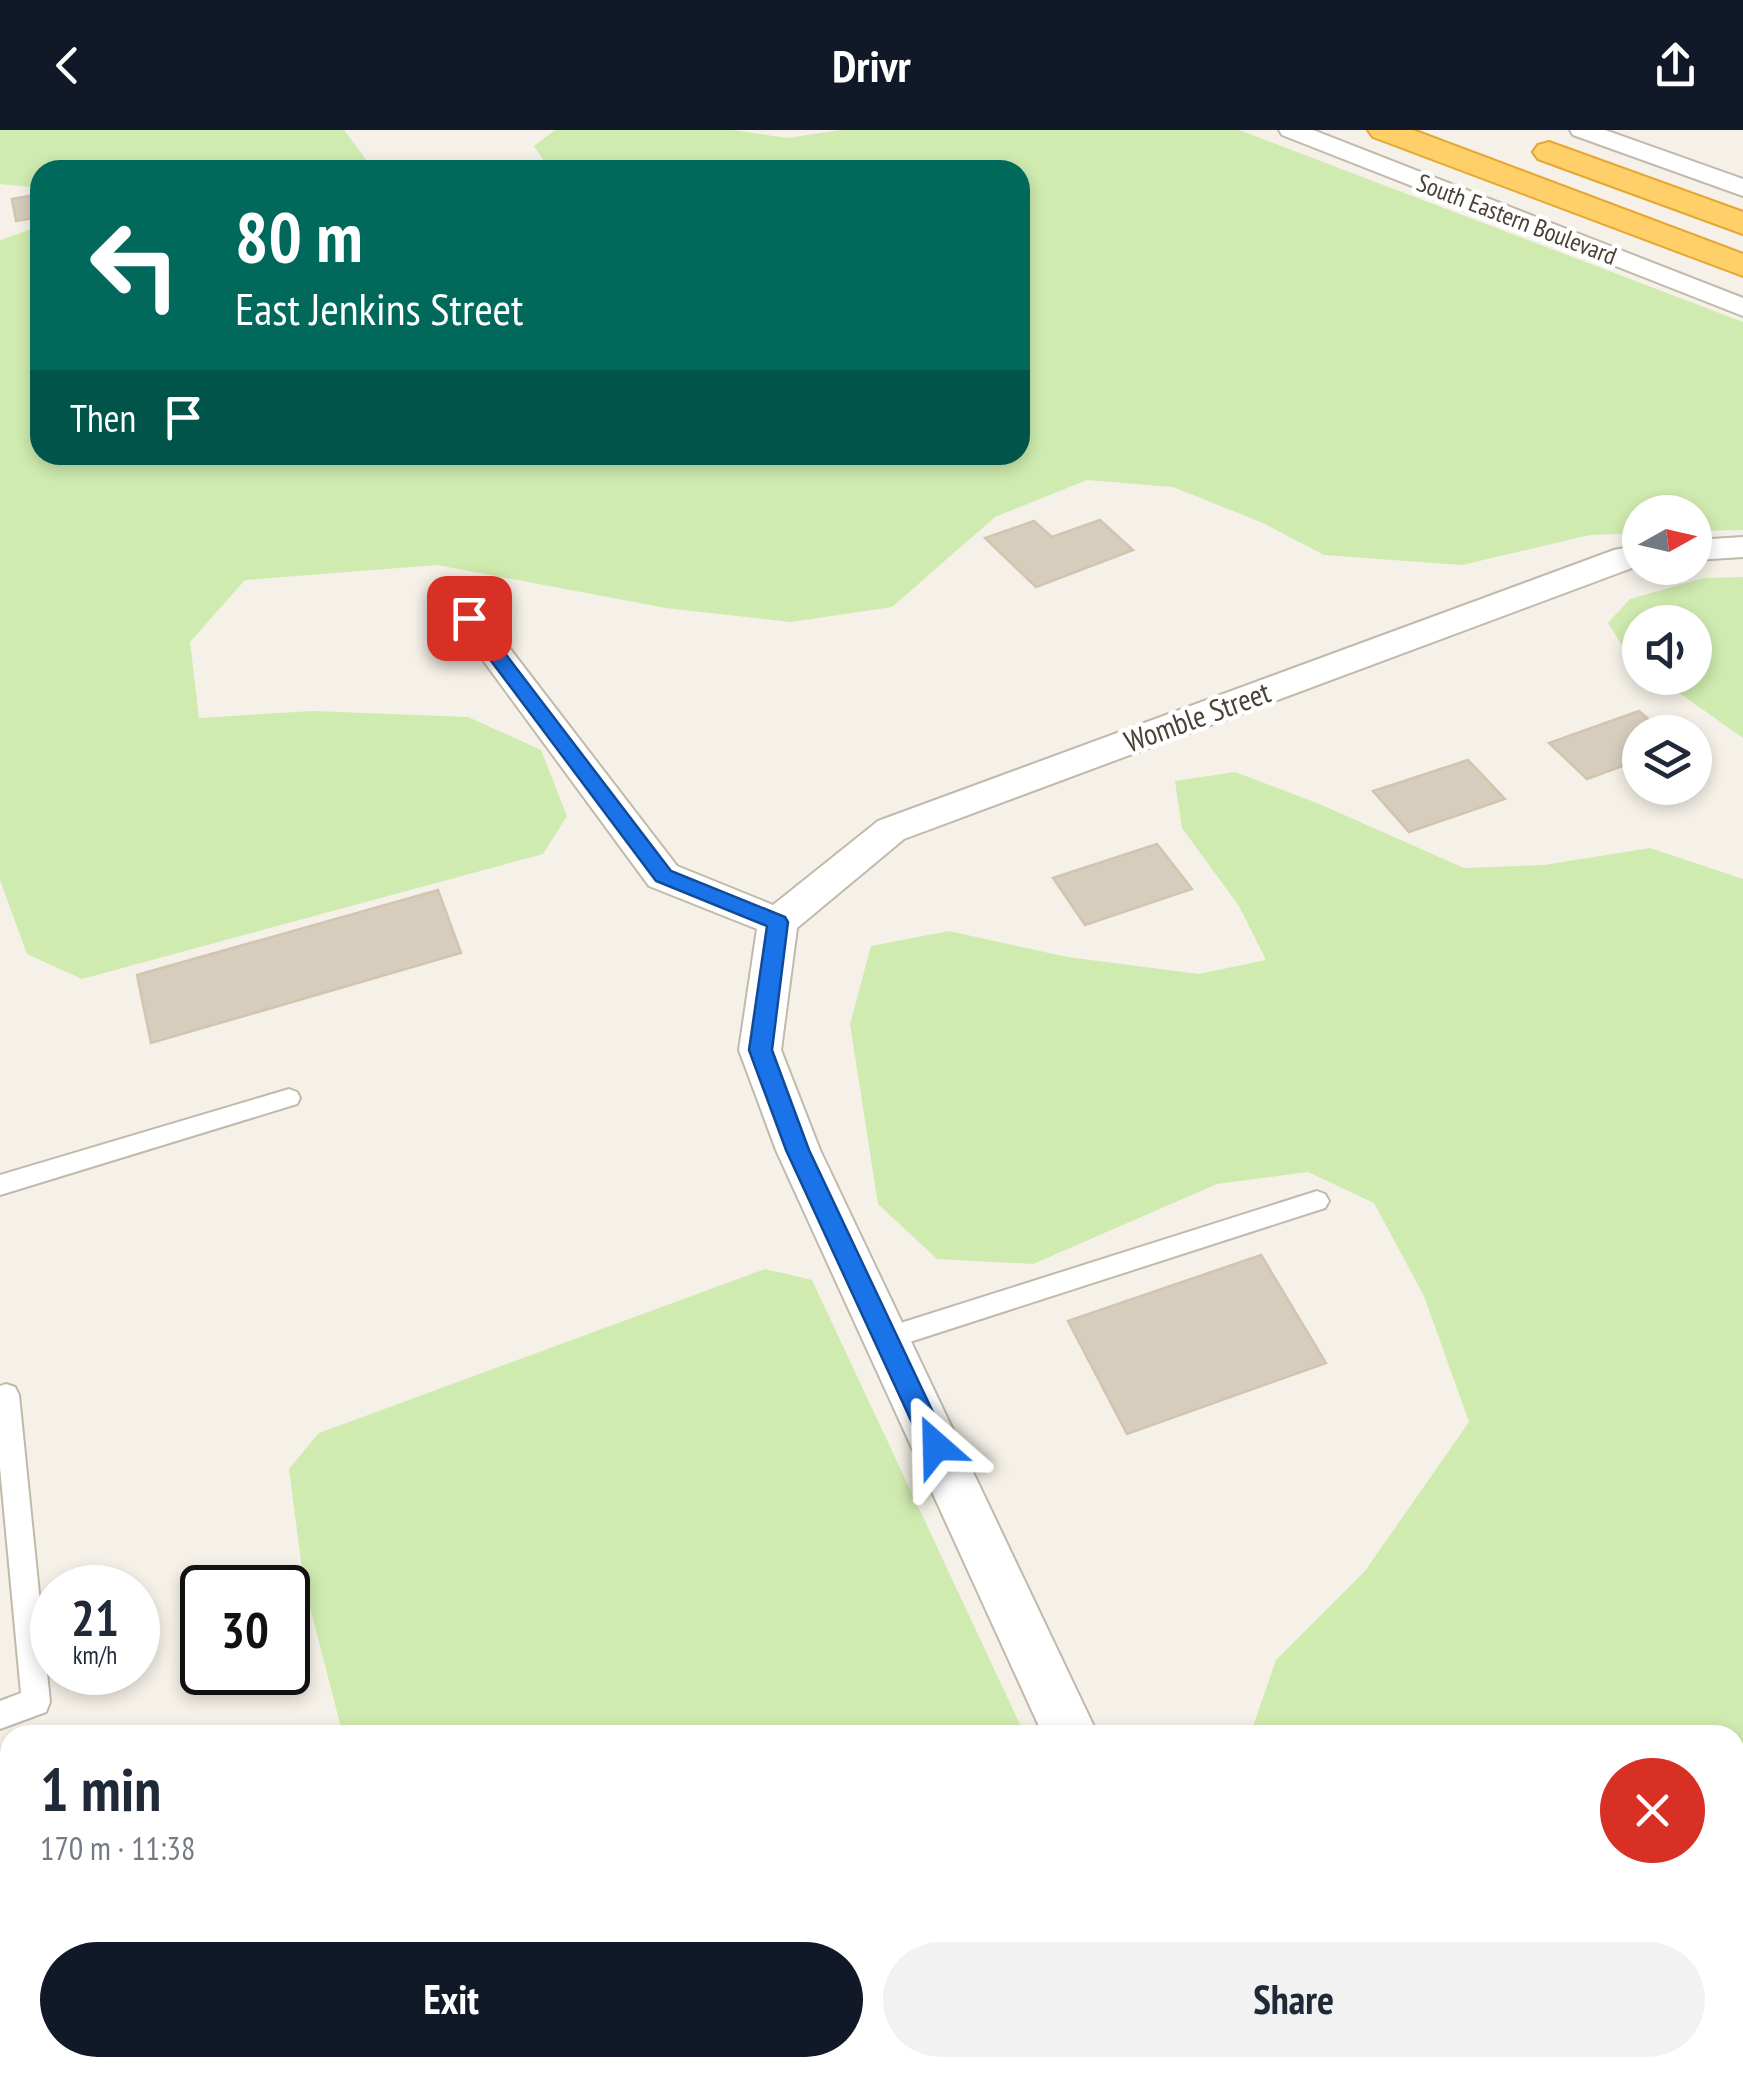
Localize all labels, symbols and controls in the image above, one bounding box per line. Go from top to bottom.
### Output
text: Drivr [832,36,911,94]
icon: back [40,38,95,93]
icon: share [1648,38,1703,93]
street label: South Eastern Boulevard [1413,166,1621,272]
text: 80 m [235,191,363,281]
icon: left [70,200,200,330]
text: East Jenkins Street [235,279,524,337]
icon: arrive [156,390,211,445]
text: Then [70,393,136,442]
north arrow [1622,495,1712,585]
map controls [1622,495,1712,805]
pin [427,576,512,661]
icon: arrive [442,591,497,646]
button: sound [1622,605,1712,695]
street label: Womble Street [1119,671,1276,760]
button: layers [1622,715,1712,805]
position arrow [884,1394,988,1498]
speed limit sign: 30 [180,1565,310,1695]
text: 21 [71,1585,119,1650]
text: km/h [73,1639,117,1671]
text: 1 min [40,1750,161,1828]
button: close [1600,1758,1705,1863]
text: 170 m · 11:38 [40,1827,195,1869]
button: Exit [40,1942,863,2057]
button: Share [883,1942,1705,2057]

